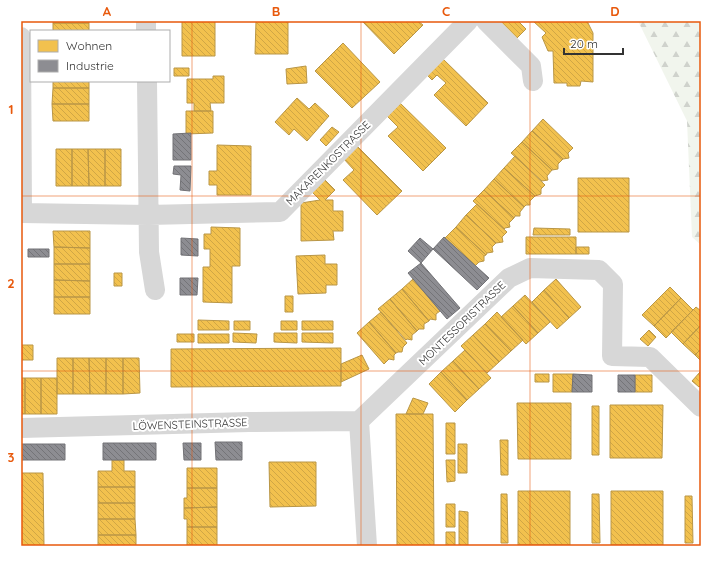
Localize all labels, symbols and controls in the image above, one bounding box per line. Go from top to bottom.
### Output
text: A [103,3,112,19]
text: B [272,3,280,19]
text: C [442,3,450,19]
text: D [610,3,620,19]
legend [30,30,170,82]
scale bar [564,30,623,56]
text: 20 m [570,36,598,51]
text: Wohnen [66,38,112,53]
text: Industrie [66,58,114,73]
text: 1 [8,101,14,117]
street label: MAKARENKOSTRASSE [283,118,373,208]
text: 2 [7,275,15,291]
street label: MONTESSORISTRASSE [416,278,508,368]
street label: LÖWENSTEINSTRASSE [132,415,248,433]
text: 3 [8,449,15,465]

